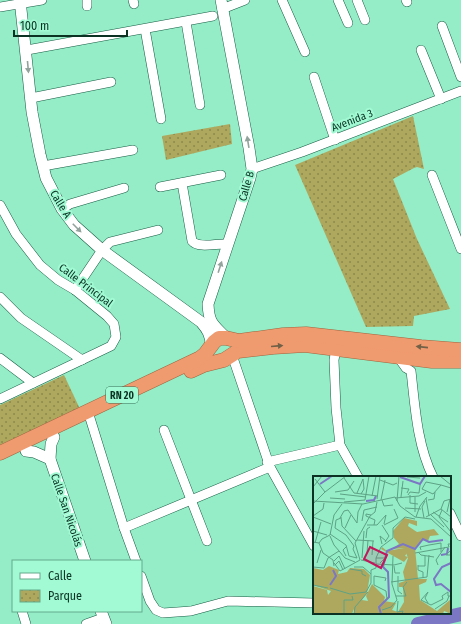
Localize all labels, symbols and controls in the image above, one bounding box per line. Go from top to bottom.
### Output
scale bar [14,12,127,38]
text: 100 m [20,19,49,33]
one-way arrow [25,61,32,73]
street label: Avenida 3 [330,107,375,134]
one-way arrow [245,136,251,148]
street label: Calle B [236,170,257,203]
street label: Calle A [47,188,74,221]
one-way arrow [72,223,82,233]
one-way arrow [217,260,223,272]
street label: Calle Principal [56,261,115,310]
one-way arrow [271,343,283,350]
one-way arrow [416,344,428,351]
road number: RN 20 [106,387,138,403]
street label: Calle San Nicolás [48,472,85,549]
inset map [313,476,451,614]
legend [12,560,142,612]
text: Calle [48,569,72,583]
text: Parque [48,589,82,603]

